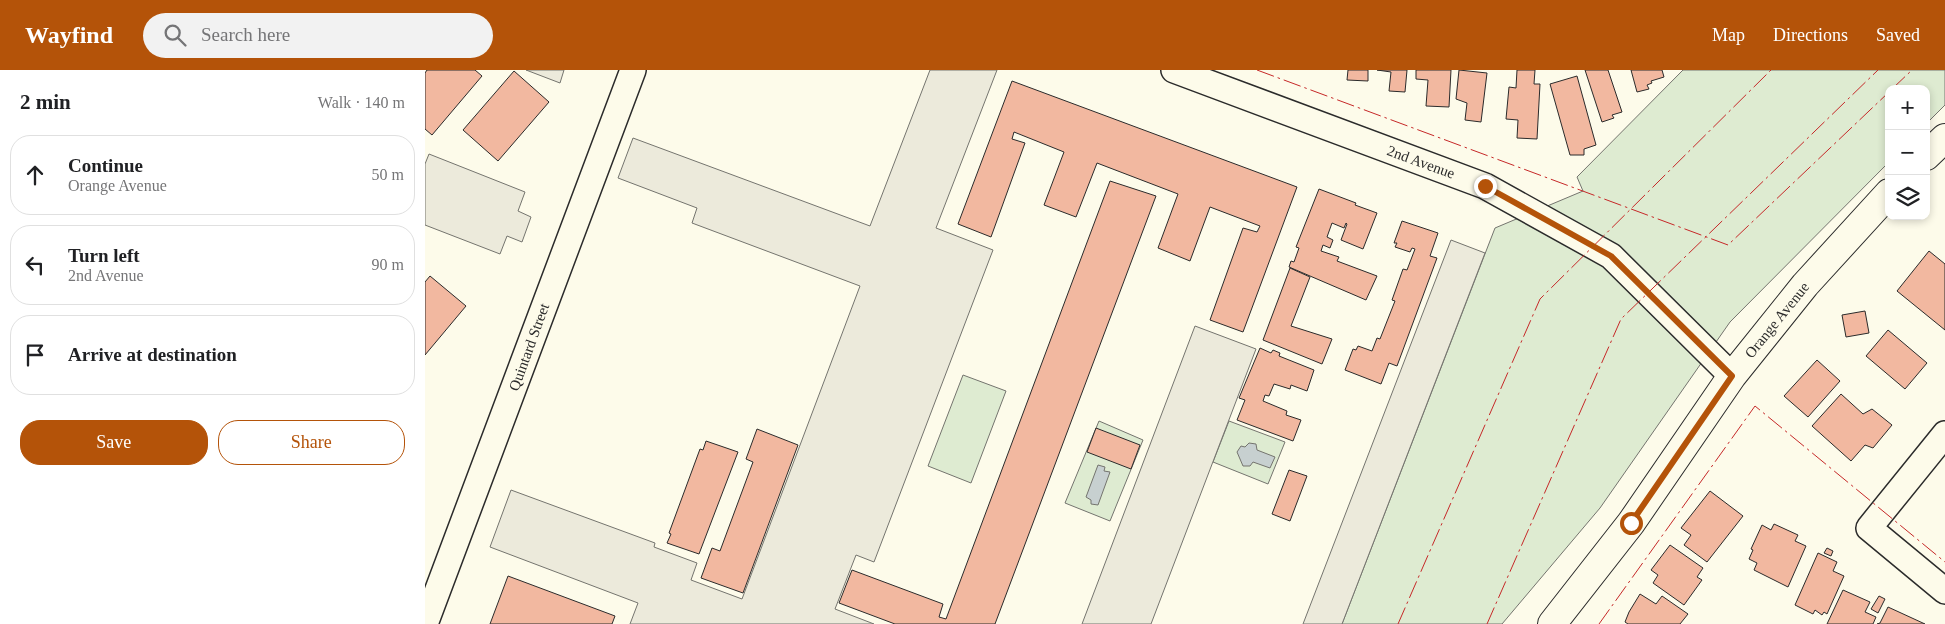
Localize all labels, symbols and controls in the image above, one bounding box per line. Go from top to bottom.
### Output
search box [143,13,493,58]
icon: search [161,21,189,49]
text: Wayfind [25,22,113,48]
text: Search here [201,24,290,45]
text: Map [1712,25,1745,45]
text: Directions [1773,25,1848,45]
text: Saved [1876,25,1920,45]
map controls [1885,85,1930,220]
button: + [1885,85,1930,130]
text: 2 min [20,90,71,114]
text: Walk · 140 m [318,94,405,111]
button: − [1885,130,1930,175]
street label: 2nd Avenue [1385,142,1457,182]
text: Continue [68,155,143,176]
icon: ahead [21,161,49,189]
text: 50 m [372,166,404,183]
route end [1474,175,1497,198]
button: layers [1885,175,1930,220]
text: Orange Avenue [68,177,167,194]
text: Turn left [68,245,140,266]
icon: left [21,251,49,279]
text: 90 m [372,256,404,273]
text: 2nd Avenue [68,267,144,284]
street label: Orange Avenue [1742,279,1813,361]
street label: Quintard Street [506,300,553,393]
icon: arrive [21,341,49,369]
text: Arrive at destination [68,344,237,365]
button: Save [20,420,208,465]
button: Share [218,420,405,465]
route start [1620,512,1643,535]

